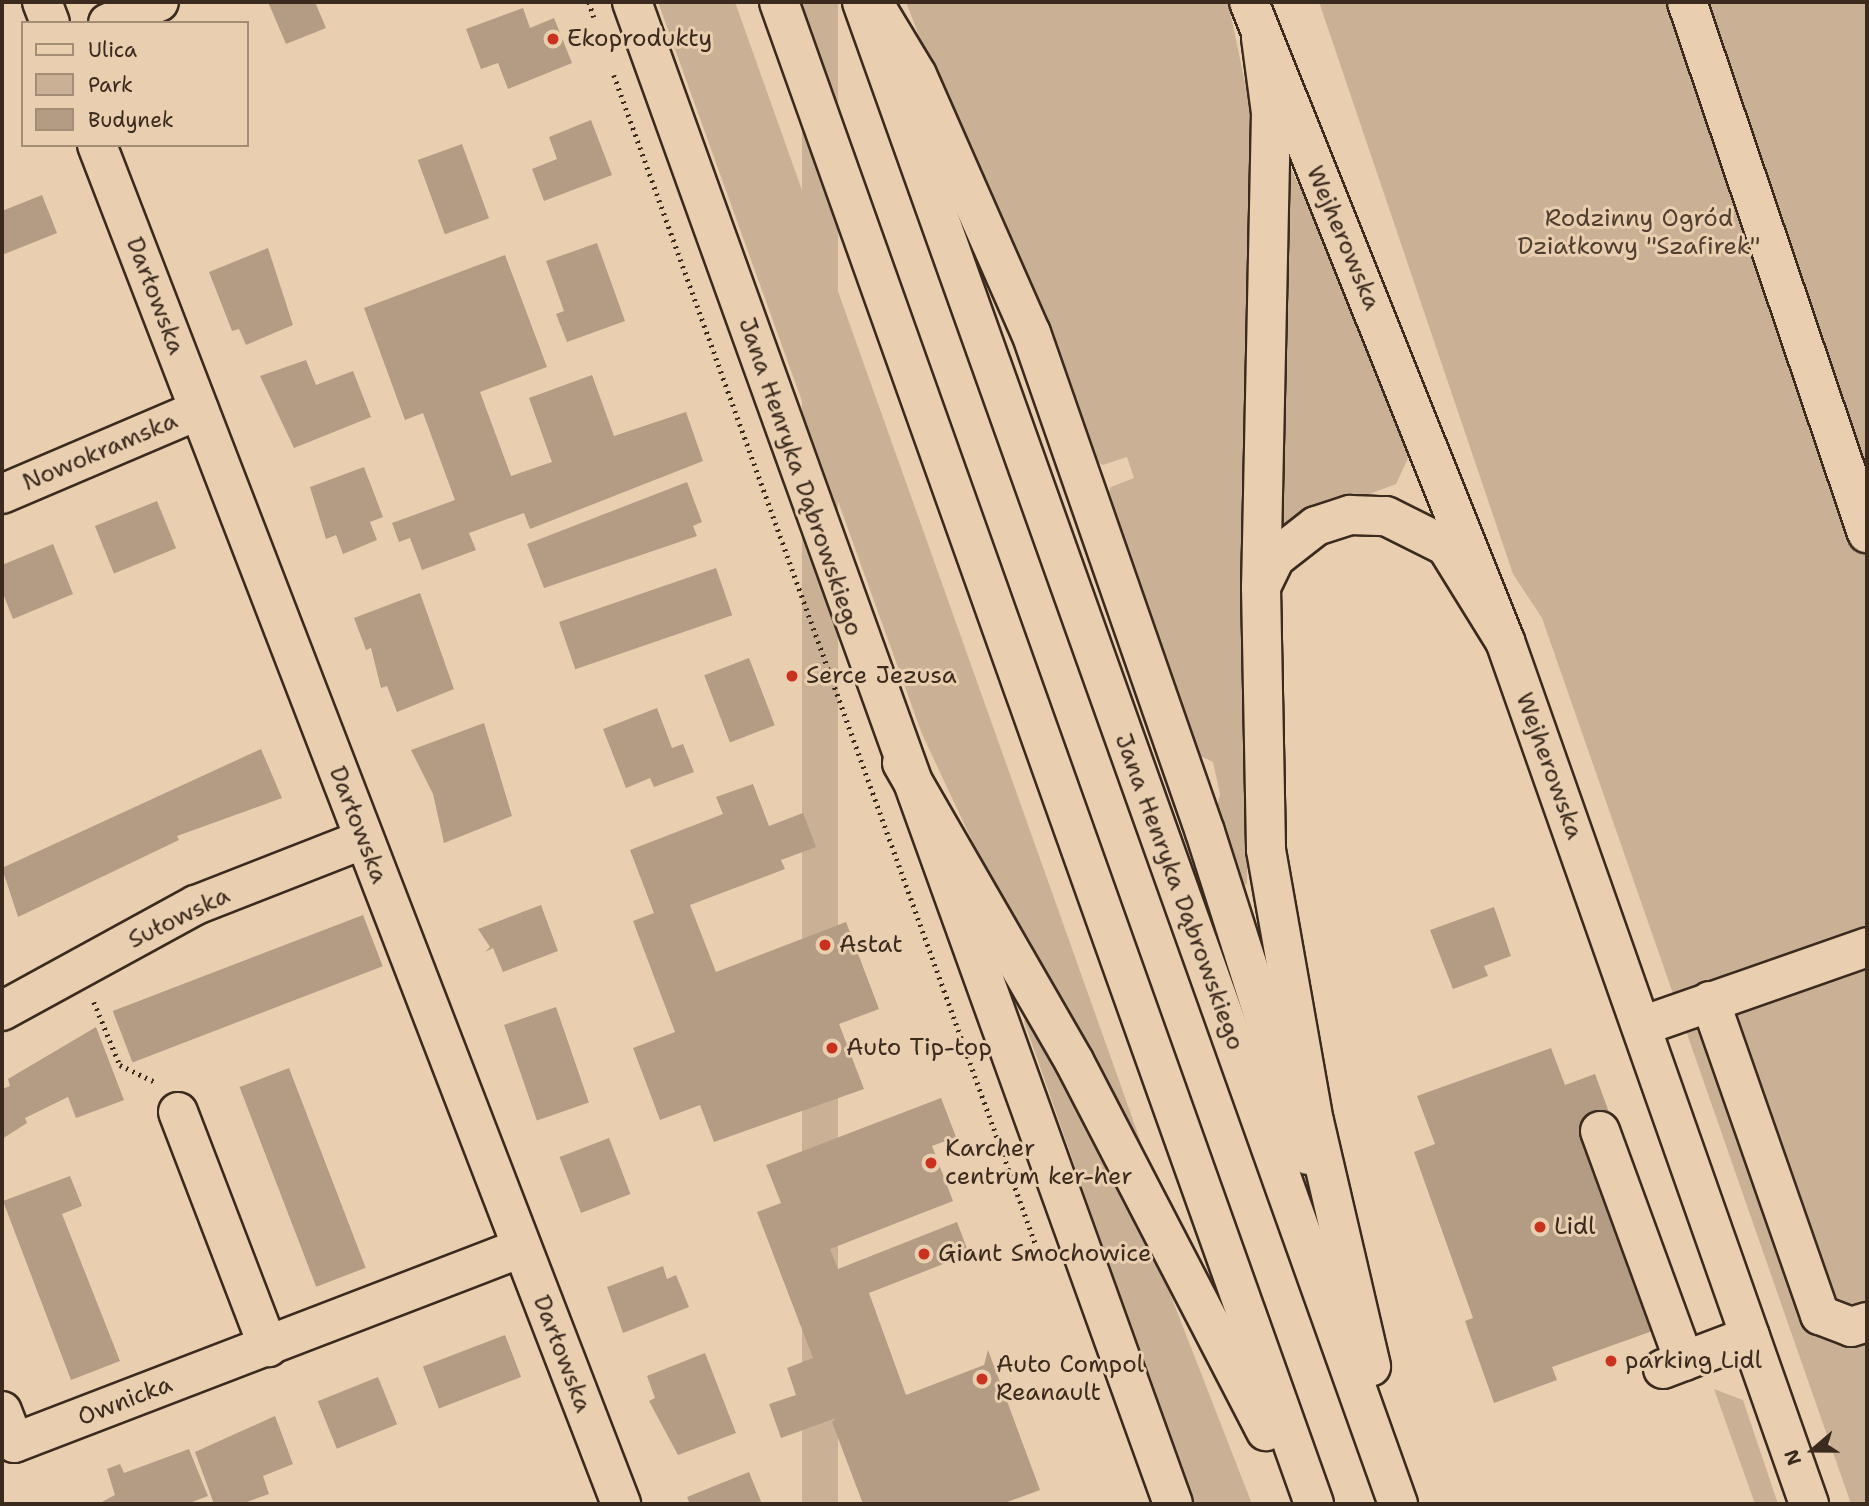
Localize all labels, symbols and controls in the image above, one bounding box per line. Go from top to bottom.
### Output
legend [21,21,248,147]
place label: Ekoprodukty [567,25,712,53]
marker: Ekoprodukty [545,31,561,47]
text: Ulica [88,36,137,64]
text: Park [88,71,133,99]
text: Budynek [88,106,174,134]
street label: Wejherowska [1300,162,1386,314]
park label: Rodzinny Ogród Działkowy "Szafirek" [1518,205,1760,261]
street label: Darłowska [119,233,191,359]
street label: Jana Henryka Dąbrowskiego [732,314,868,640]
street label: Nowokramska [18,406,182,498]
place label: Serce Jezusa [806,662,957,690]
marker: Serce Jezusa [784,668,800,684]
street label: Wejherowska [1509,689,1589,843]
street label: Jana Henryka Dąbrowskiego [1108,730,1250,1054]
street label: Darłowska [322,762,394,888]
street label: Sułowska [124,881,234,955]
place label: Astat [839,931,903,959]
marker: Astat [817,937,833,953]
place label: Auto Tip-top [846,1034,992,1062]
marker: Auto Tip-top [824,1040,840,1056]
place label: Karcher centrum ker-her [945,1135,1133,1191]
marker: Karcher centrum ker-her [923,1155,939,1171]
place label: Lidl [1554,1213,1595,1241]
marker: Lidl [1532,1219,1548,1235]
place label: Giant Smochowice [938,1240,1152,1268]
marker: Giant Smochowice [916,1246,932,1262]
street label: Darłowska [526,1291,598,1417]
place label: parking Lidl [1625,1347,1762,1375]
place label: Auto Compol Reanault [996,1351,1144,1407]
marker: parking Lidl [1603,1353,1619,1369]
street label: Ownicka [74,1370,176,1432]
marker: Auto Compol Reanault [974,1371,990,1387]
north arrow [1778,1415,1848,1485]
text: N [1778,1446,1807,1469]

